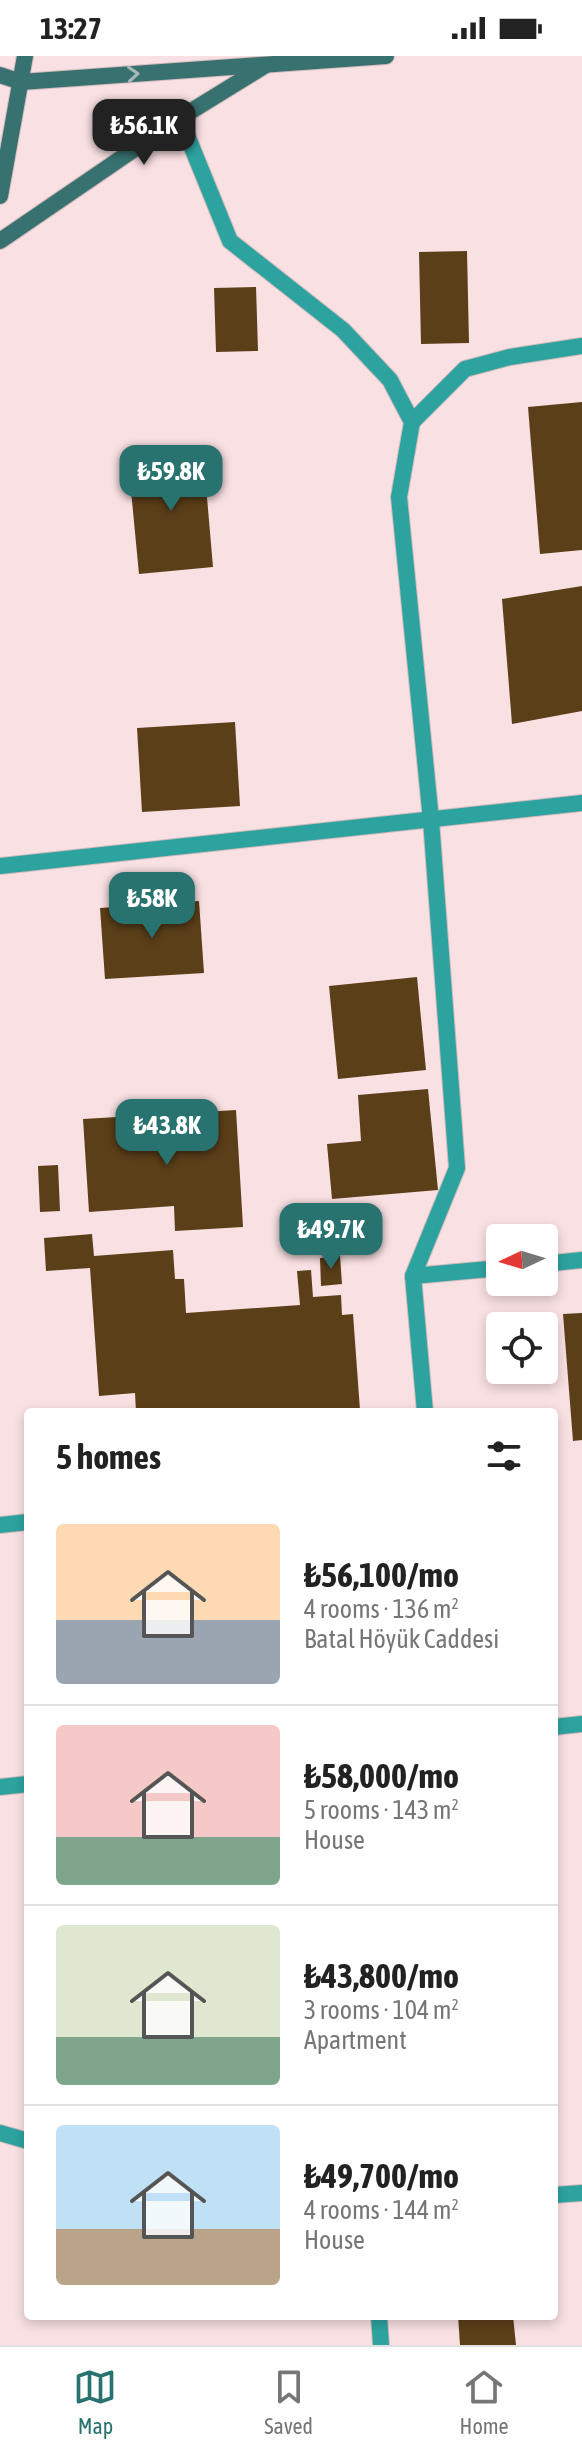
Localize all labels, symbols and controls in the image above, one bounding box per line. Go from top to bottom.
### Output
text: 13:27 [40,11,102,45]
one-way arrow [127,66,140,83]
pin: ₺56.1K [79,99,209,167]
text: ₺56.1K [110,110,178,140]
pin: ₺59.8K [106,445,236,513]
text: ₺59.8K [137,456,205,486]
pin: ₺58K [105,872,199,940]
text: ₺58K [127,883,177,913]
pin: ₺43.8K [102,1099,232,1167]
text: ₺43.8K [133,1110,201,1140]
pin: ₺49.7K [266,1203,396,1271]
text: ₺49.7K [297,1214,365,1244]
north arrow [486,1224,558,1296]
map controls [486,1224,558,1384]
button: locate [486,1312,558,1384]
icon: filters [482,1434,526,1478]
text: 5 homes [56,1437,161,1476]
text: ₺56,100/mo [304,1555,459,1594]
icon: home [120,1556,216,1652]
text: 4 rooms · 136 m² [304,1594,459,1624]
text: Batal Höyük Caddesi [304,1624,499,1654]
text: ₺58,000/mo [304,1756,459,1795]
icon: home [120,1757,216,1853]
text: 5 rooms · 143 m² [304,1795,459,1825]
text: House [304,1825,365,1855]
text: ₺43,800/mo [304,1956,459,1995]
icon: home [120,1957,216,2053]
text: 3 rooms · 104 m² [304,1995,459,2025]
text: Apartment [304,2025,407,2055]
text: ₺49,700/mo [304,2156,459,2195]
icon: home [120,2157,216,2253]
text: 4 rooms · 144 m² [304,2195,459,2225]
text: House [304,2225,365,2255]
tab: Map [73,2365,117,2439]
tab: Saved [264,2365,313,2439]
tab: Home [460,2365,509,2439]

